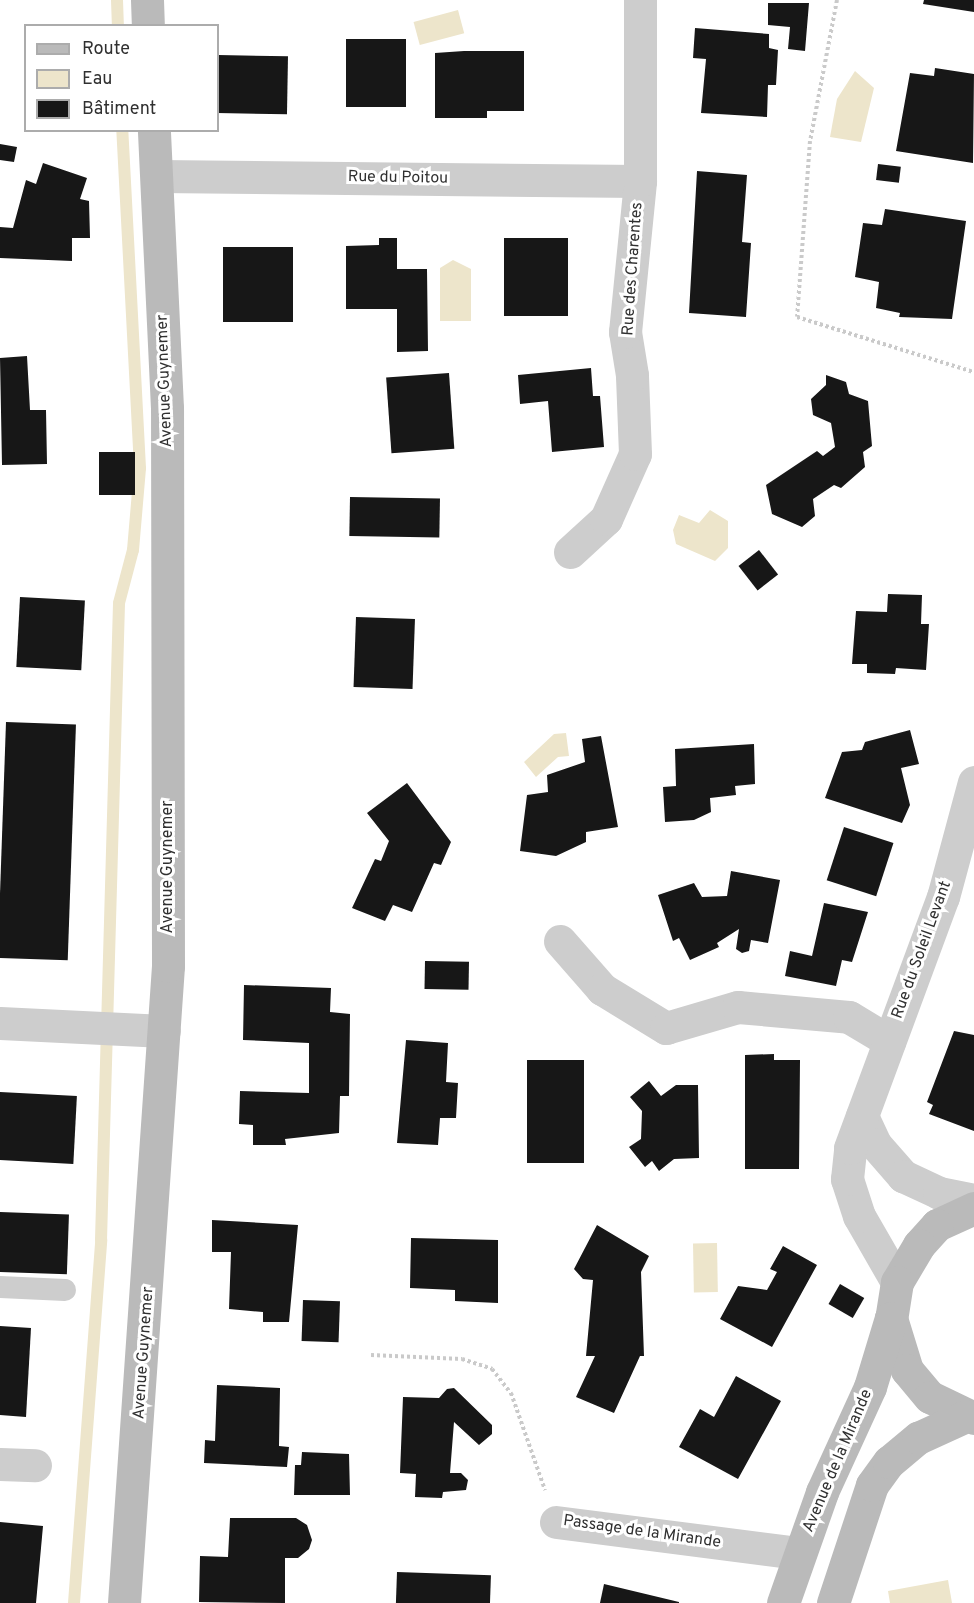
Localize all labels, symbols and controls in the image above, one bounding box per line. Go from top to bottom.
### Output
legend [24,24,219,132]
text: Route [82,38,130,61]
text: Eau [82,68,112,91]
text: Bâtiment [82,98,156,121]
street label: Rue du Poitou [348,168,448,188]
street label: Rue des Charentes [619,202,647,336]
street label: Avenue Guynemer [153,314,177,448]
street label: Avenue Guynemer [158,801,178,933]
street label: Rue du Soleil Levant [888,879,956,1021]
street label: Avenue Guynemer [130,1286,158,1420]
street label: Avenue de la Mirande [799,1387,877,1535]
street label: Passage de la Mirande [562,1511,722,1553]

